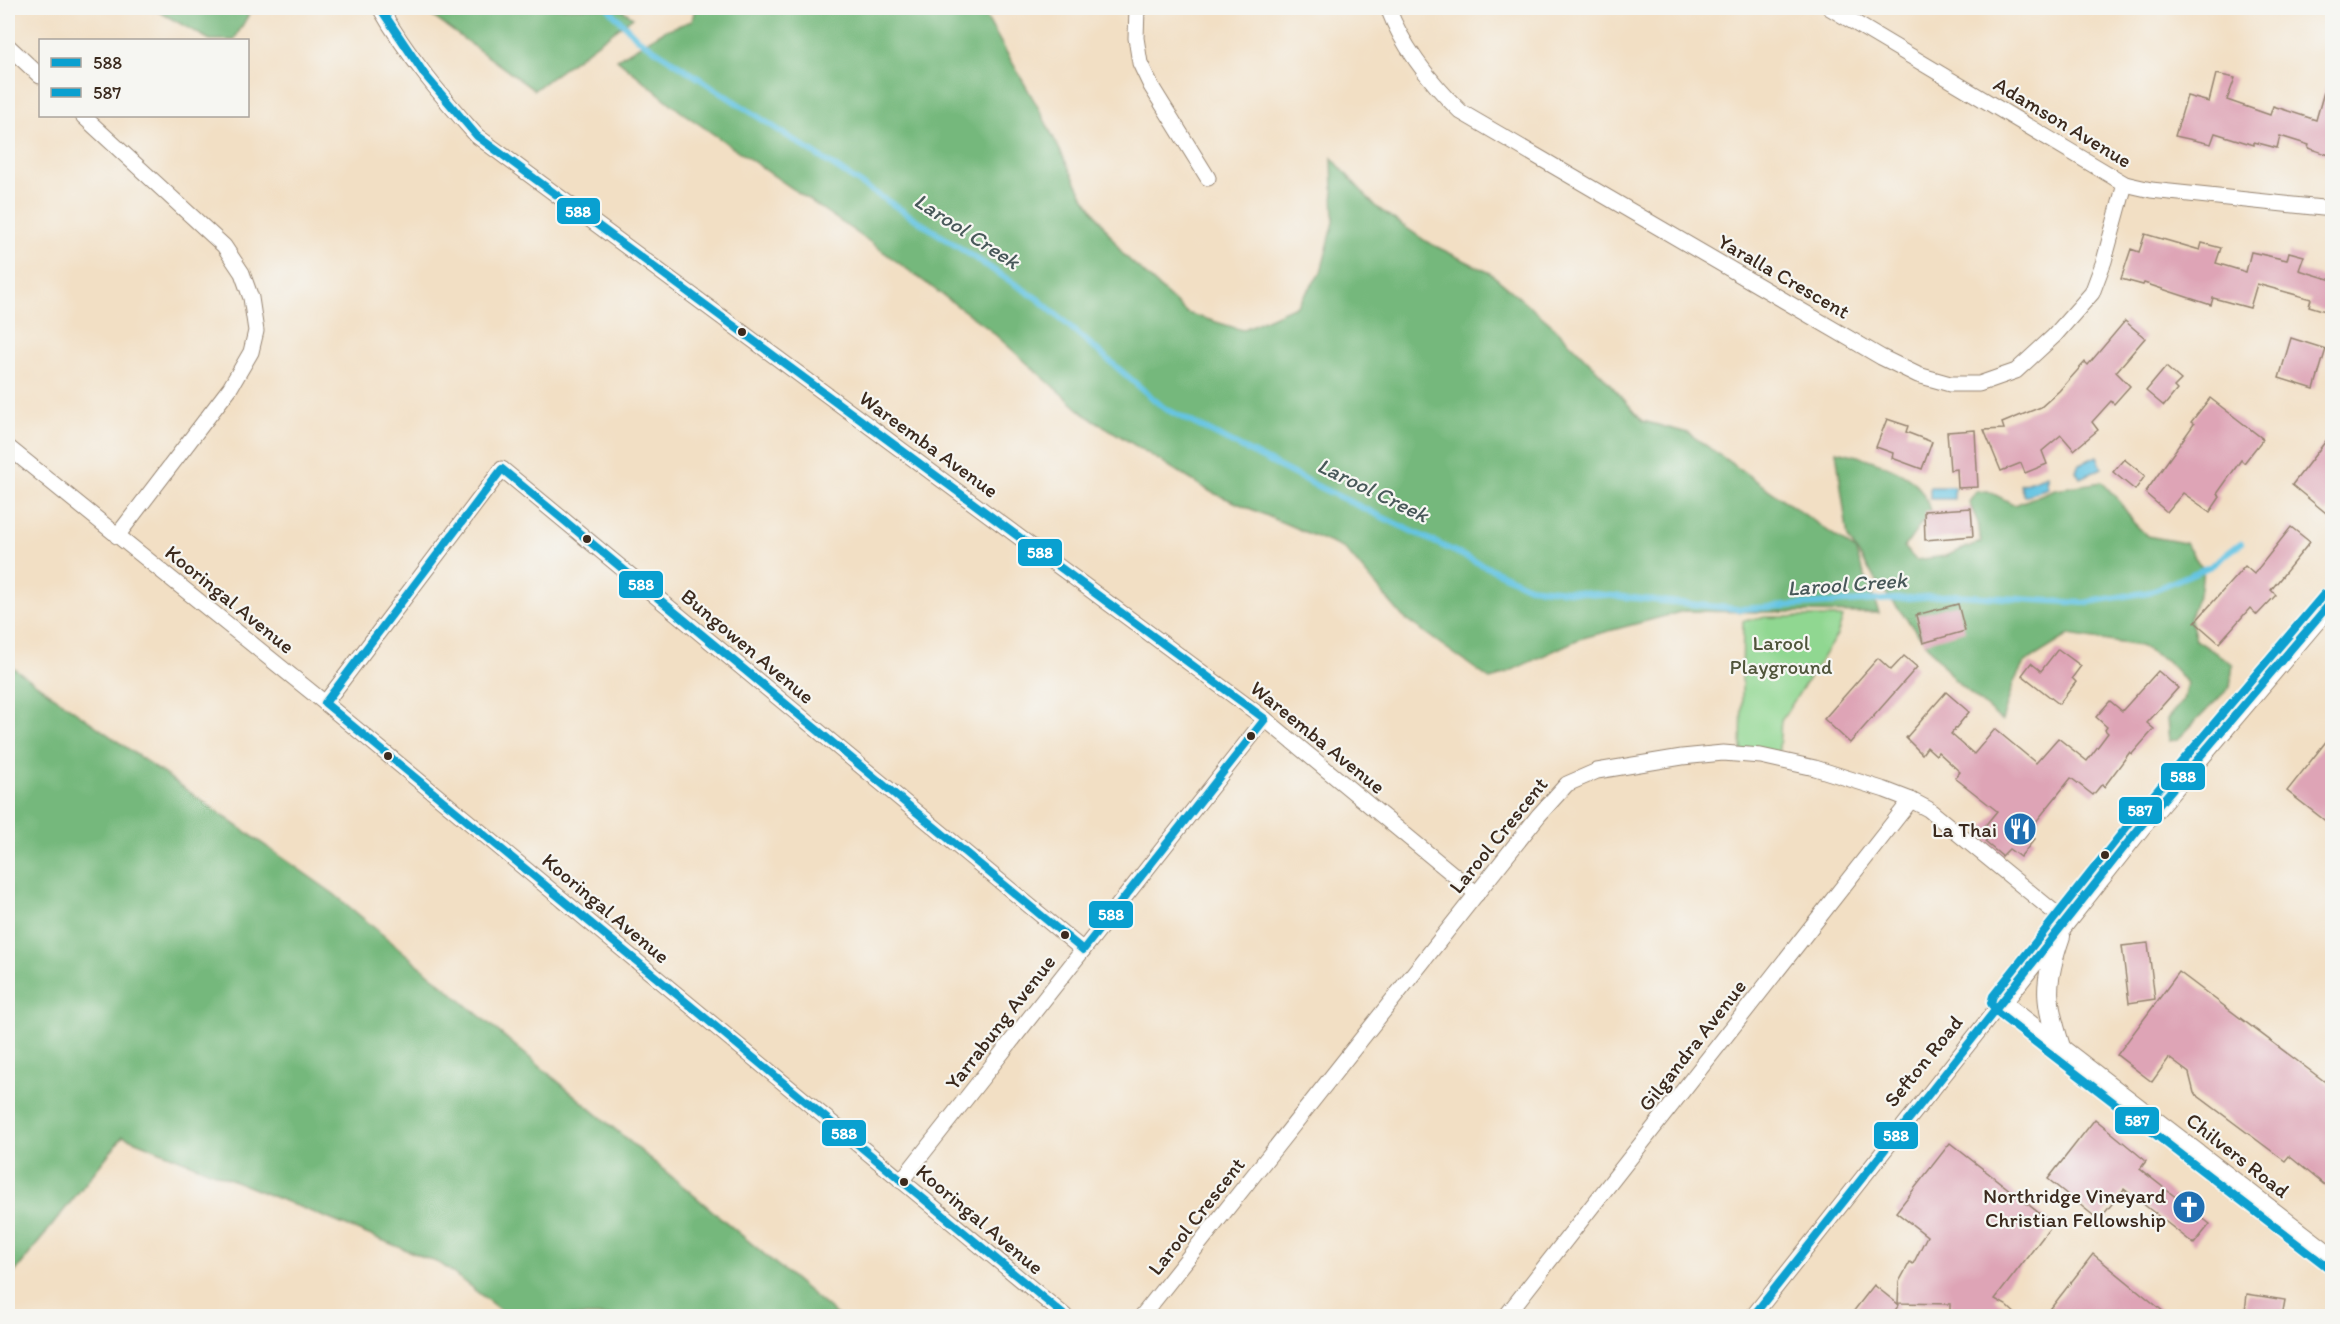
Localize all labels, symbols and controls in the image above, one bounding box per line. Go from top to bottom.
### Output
legend [39,39,249,117]
text: 588 [93,52,122,74]
street label: Adamson Avenue [1990,71,2136,173]
text: 587 [93,82,121,104]
water label: Larool Creek [909,187,1026,276]
line badge: 588 [556,197,601,225]
text: 588 [565,202,591,221]
street label: Yaralla Crescent [1714,228,1855,324]
unlabelled marker [736,326,748,338]
street label: Wareemba Avenue [855,385,1003,503]
water label: Larool Creek [1313,452,1434,529]
unlabelled marker [581,533,593,545]
line badge: 588 [1017,538,1063,567]
street label: Kooringal Avenue [160,539,300,659]
text: 588 [1027,543,1053,562]
water label: Larool Creek [1786,566,1909,602]
line badge: 588 [618,570,664,599]
text: 588 [628,575,654,594]
street label: Bungowen Avenue [676,583,820,709]
park label: Larool Playground [1730,630,1833,679]
street label: Wareemba Avenue [1246,675,1390,799]
unlabelled marker [1245,730,1257,742]
unlabelled marker [382,750,394,762]
line badge: 588 [2160,762,2206,791]
text: 588 [2170,767,2196,786]
street label: Larool Crescent [1443,772,1553,898]
line badge: 587 [2118,796,2163,825]
text: 587 [2127,801,2153,820]
restaurant icon: La Thai [2002,811,2038,847]
place label: La Thai [1932,817,1997,842]
street label: Kooringal Avenue [537,847,675,969]
unlabelled marker [2099,849,2111,861]
line badge: 588 [1088,900,1134,929]
text: 588 [1098,905,1124,924]
unlabelled marker [1059,929,1071,941]
street label: Yarrabung Avenue [939,949,1061,1095]
street label: Gilgandra Avenue [1633,974,1751,1116]
street label: Sefton Road [1879,1010,1967,1112]
line badge: 587 [2114,1106,2160,1135]
street label: Chilvers Road [2181,1107,2295,1203]
text: 587 [2124,1111,2150,1130]
line badge: 588 [821,1119,867,1147]
line badge: 588 [1873,1121,1919,1150]
text: 588 [831,1124,857,1143]
text: 588 [1883,1126,1909,1145]
street label: Larool Crescent [1142,1152,1250,1280]
street label: Kooringal Avenue [911,1158,1049,1280]
unlabelled marker [898,1176,910,1188]
place label: Northridge Vineyard Christian Fellowship [1983,1183,2166,1232]
church icon: Northridge Vineyard Christian Fellowship [2171,1189,2207,1225]

